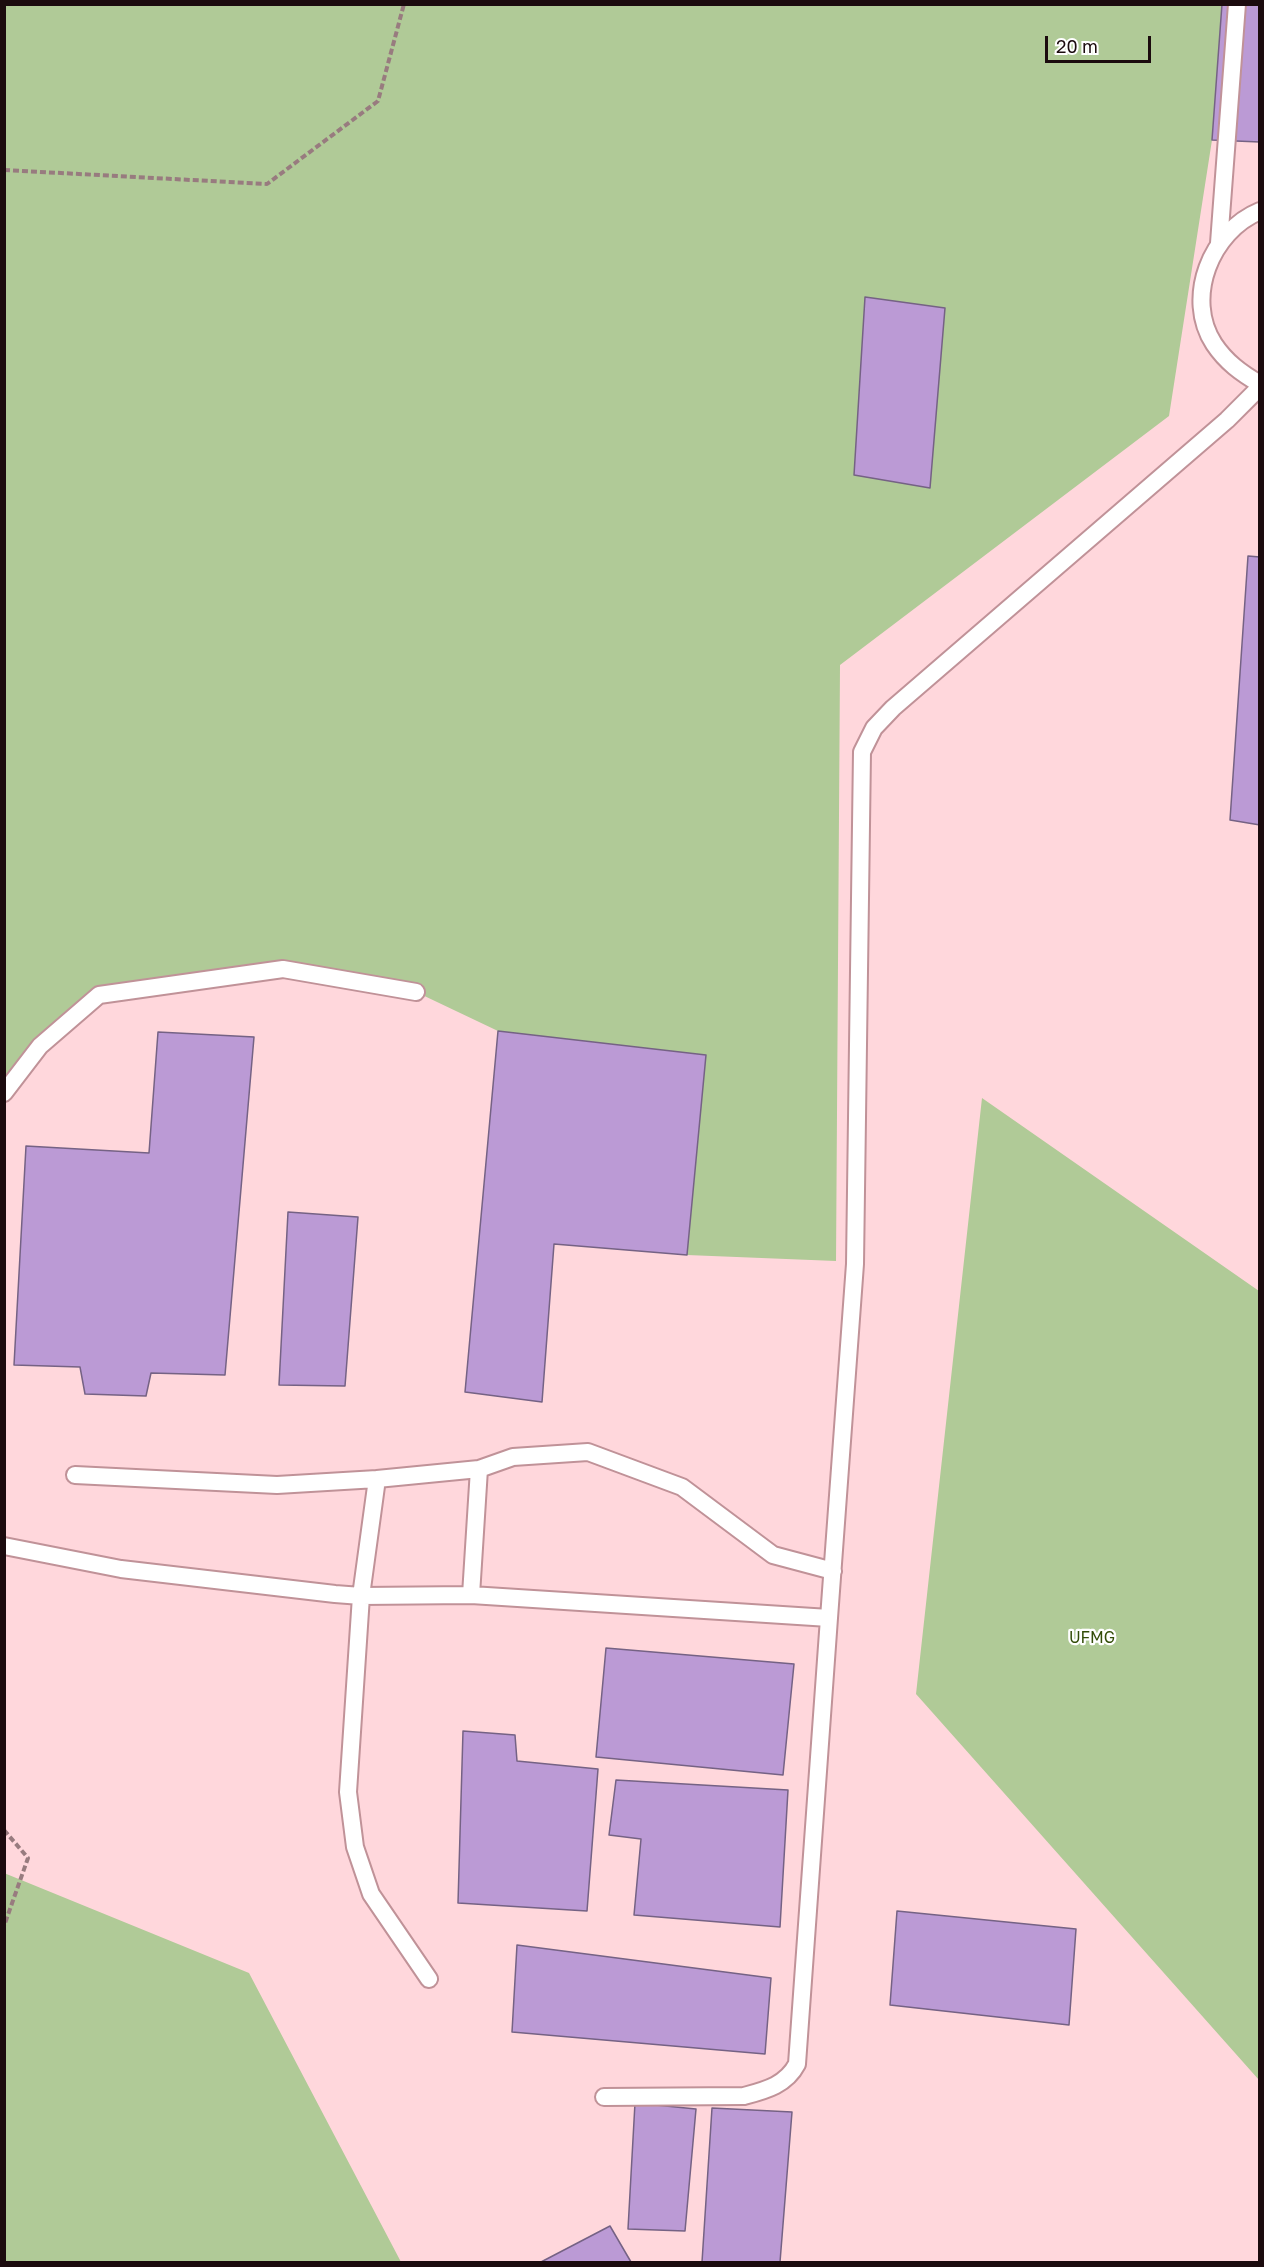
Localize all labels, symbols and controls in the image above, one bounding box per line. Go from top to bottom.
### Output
scale bar [1048,24,1154,62]
text: 20 m [1056,35,1098,57]
park label: UFMG [1069,1628,1115,1648]

